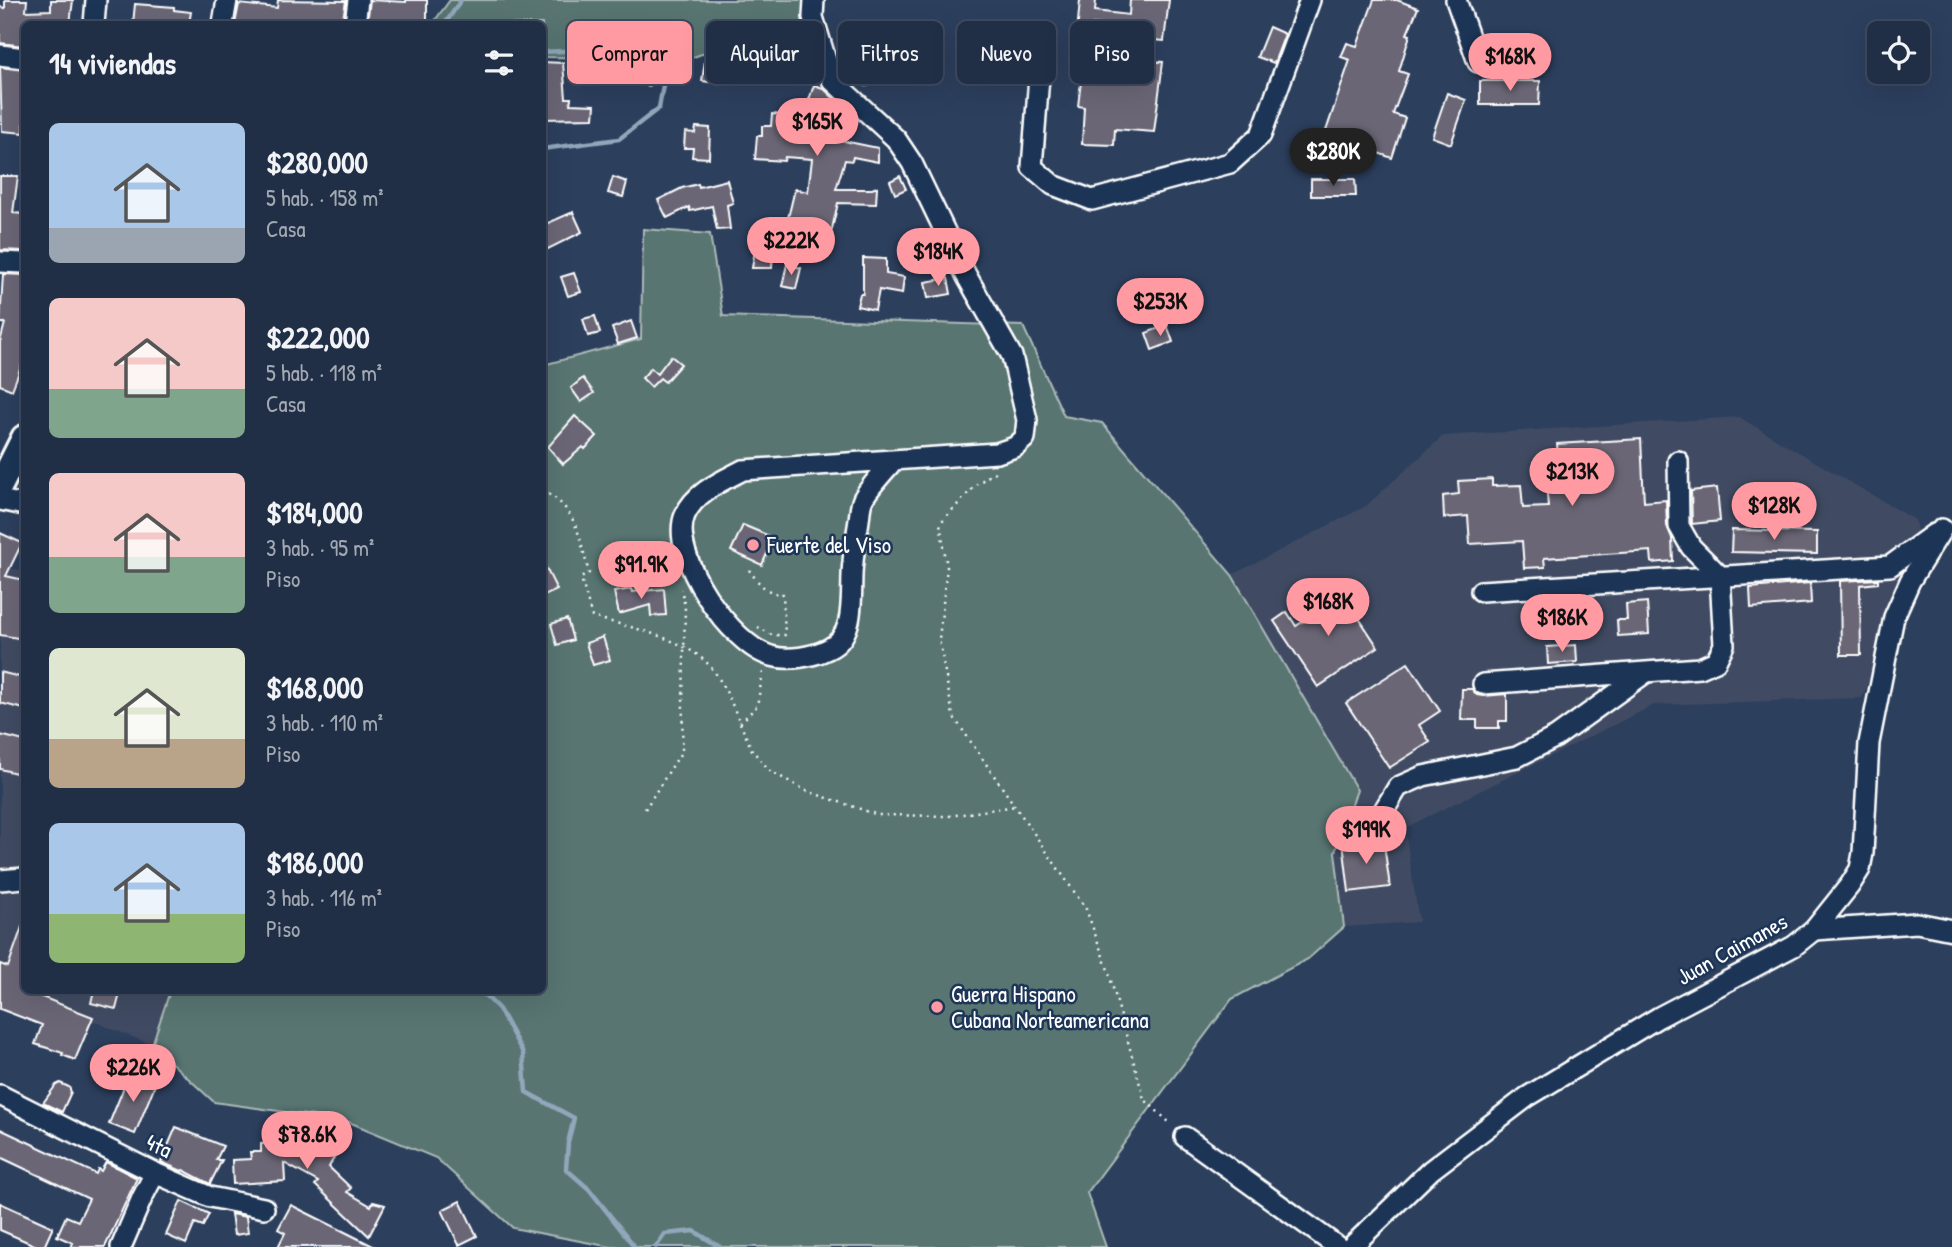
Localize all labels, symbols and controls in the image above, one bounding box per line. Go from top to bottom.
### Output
chip: Comprar [567,21,692,84]
chip: Alquilar [706,21,824,84]
chip: Filtros [838,21,943,84]
chip: Nuevo [957,21,1056,84]
chip: Piso [1070,21,1154,84]
map controls [1867,21,1930,84]
button: locate [1867,21,1930,84]
pin: $168K [1461,34,1559,93]
text: $168K [1484,40,1536,71]
text: 14 viviendas [49,43,176,83]
icon: filters [480,44,518,82]
pin: $165K [768,99,866,158]
text: $165K [792,105,842,136]
pin: $280K [1284,128,1382,188]
text: $280K [1306,135,1360,166]
text: $280,000 [266,142,368,182]
icon: home [105,151,189,235]
text: 5 hab. · 158 m² [266,182,384,213]
text: Casa [266,213,306,244]
pin: $222K [742,218,840,277]
text: $222K [763,224,819,255]
pin: $184K [889,229,987,288]
text: $184K [913,235,963,266]
pin: $253K [1111,278,1209,338]
text: $253K [1133,285,1187,316]
text: $222,000 [266,317,370,357]
icon: home [105,326,189,410]
text: 5 hab. · 118 m² [266,357,382,388]
text: Casa [266,388,306,419]
pin: $213K [1523,448,1621,508]
text: $213K [1545,455,1599,486]
pin: $128K [1725,482,1823,542]
text: $128K [1748,489,1800,520]
text: $184,000 [266,492,363,532]
icon: home [105,501,189,585]
place label: Fuerte del Viso [766,529,891,560]
text: 3 hab. · 95 m² [266,532,374,563]
marker: Fuerte del Viso [745,537,761,553]
pin: $91.9K [584,542,698,601]
text: $91.9K [614,548,668,579]
text: Piso [266,563,300,594]
pin: $168K [1279,578,1377,638]
text: $168K [1302,585,1354,616]
pin: $186K [1513,594,1611,654]
text: $186K [1536,601,1588,632]
text: $168,000 [266,667,363,707]
icon: home [105,676,189,760]
text: 3 hab. · 110 m² [266,707,383,738]
text: Piso [266,738,300,769]
pin: $199K [1317,806,1415,866]
text: $199K [1342,813,1390,844]
text: $186,000 [266,842,363,882]
icon: home [105,851,189,935]
text: 3 hab. · 116 m² [266,882,382,913]
street label: Juan Caimanes [1671,905,1793,992]
text: Piso [266,913,300,944]
place label: Guerra Hispano Cubana Norteamericana [951,978,1149,1035]
marker: Guerra Hispano Cubana Norteamericana [929,999,945,1015]
pin: $226K [84,1044,182,1104]
text: $226K [106,1051,160,1082]
pin: $78.6K [250,1112,364,1171]
text: $78.6K [277,1118,337,1149]
street label: 4ta [141,1126,177,1165]

